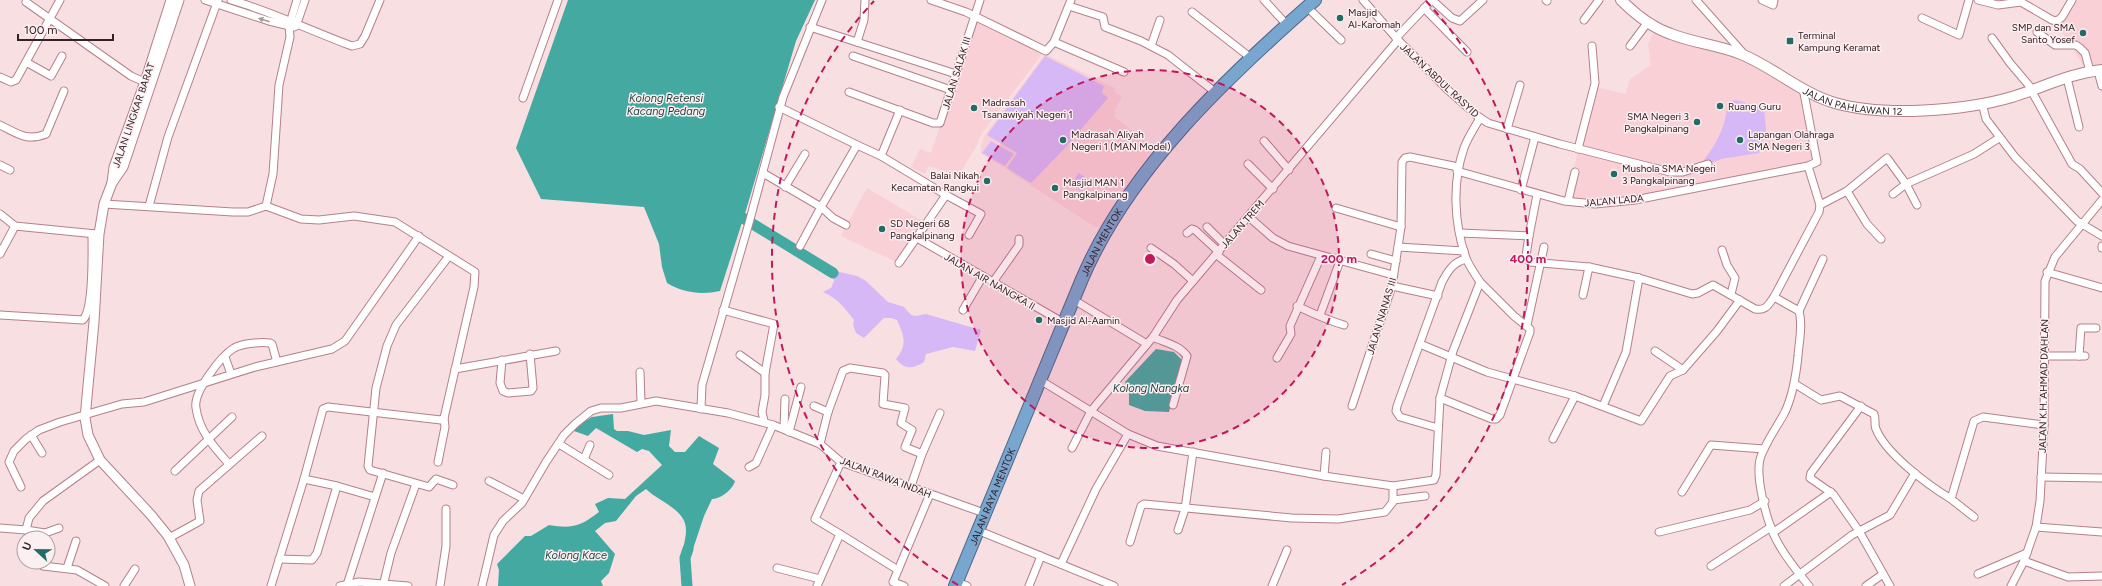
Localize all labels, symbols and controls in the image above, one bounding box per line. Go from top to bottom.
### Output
place label: Masjid Al-Karomah [1348,6,1401,31]
marker: Masjid Al-Karomah [1335,13,1345,23]
scale bar [18,16,113,42]
one-way arrow [257,17,269,23]
place label: SMP dan SMA Santo Yosef [2012,21,2075,46]
text: 100 m [24,23,58,37]
marker: SMP dan SMA Santo Yosef [2078,28,2088,38]
place label: Terminal Kampung Keramat [1798,29,1881,54]
street label: JALAN SALAK III [939,35,974,111]
marker: Terminal Kampung Keramat [1785,36,1795,46]
street label: JALAN ABDUL RASYID [1397,40,1482,120]
street label: JALAN LINGKAR BARAT [109,60,158,169]
street label: JALAN PAHLAWAN 12 [1801,84,1902,118]
water label: Kolong Retensi Kacang Pedang [627,92,706,118]
place label: Madrasah Tsanawiyah Negeri 1 [982,96,1073,121]
place label: Ruang Guru [1728,100,1781,113]
marker: Ruang Guru [1715,101,1725,111]
marker: Madrasah Tsanawiyah Negeri 1 [969,103,979,113]
place label: SMA Negeri 3 Pangkalpinang [1624,110,1689,135]
marker: SMA Negeri 3 Pangkalpinang [1692,117,1702,127]
place label: Madrasah Aliyah Negeri 1 (MAN Model) [1071,128,1171,153]
place label: Lapangan Olahraga SMA Negeri 3 [1748,128,1834,153]
marker: Madrasah Aliyah Negeri 1 (MAN Model) [1058,135,1068,145]
marker: Lapangan Olahraga SMA Negeri 3 [1735,135,1745,145]
place label: Mushola SMA Negeri 3 Pangkalpinang [1622,162,1716,187]
place label: Balai Nikah Kecamatan Rangkui [891,169,979,194]
marker: Mushola SMA Negeri 3 Pangkalpinang [1609,169,1619,179]
marker: Balai Nikah Kecamatan Rangkui [982,176,992,186]
place label: Masjid MAN 1 Pangkalpinang [1063,176,1128,201]
marker: Masjid MAN 1 Pangkalpinang [1050,183,1060,193]
street label: JALAN LADA [1584,191,1645,210]
street label: JALAN TREM [1218,197,1267,251]
street label: JALAN MENTOK [1078,205,1126,278]
place label: SD Negeri 68 Pangkalpinang [890,217,955,242]
marker: SD Negeri 68 Pangkalpinang [877,224,887,234]
street label: JALAN AIR NANGKA II [942,250,1038,313]
centre of rings [1143,252,1157,266]
text: 200 m [1321,252,1357,266]
text: 400 m [1510,252,1546,266]
street label: JALAN NANAS III [1364,276,1399,356]
place label: Masjid Al-Aamin [1047,314,1120,327]
marker: Masjid Al-Aamin [1034,315,1044,325]
street label: JALAN K.H. AHMAD DAHLAN [2036,319,2051,453]
water label: Kolong Nangka [1113,382,1190,395]
street label: JALAN RAYA MENTOK [967,445,1019,547]
street label: JALAN RAWA INDAH [838,454,933,501]
north arrow [16,530,56,570]
text: U [20,540,35,552]
water label: Kolong Kace [545,549,607,562]

